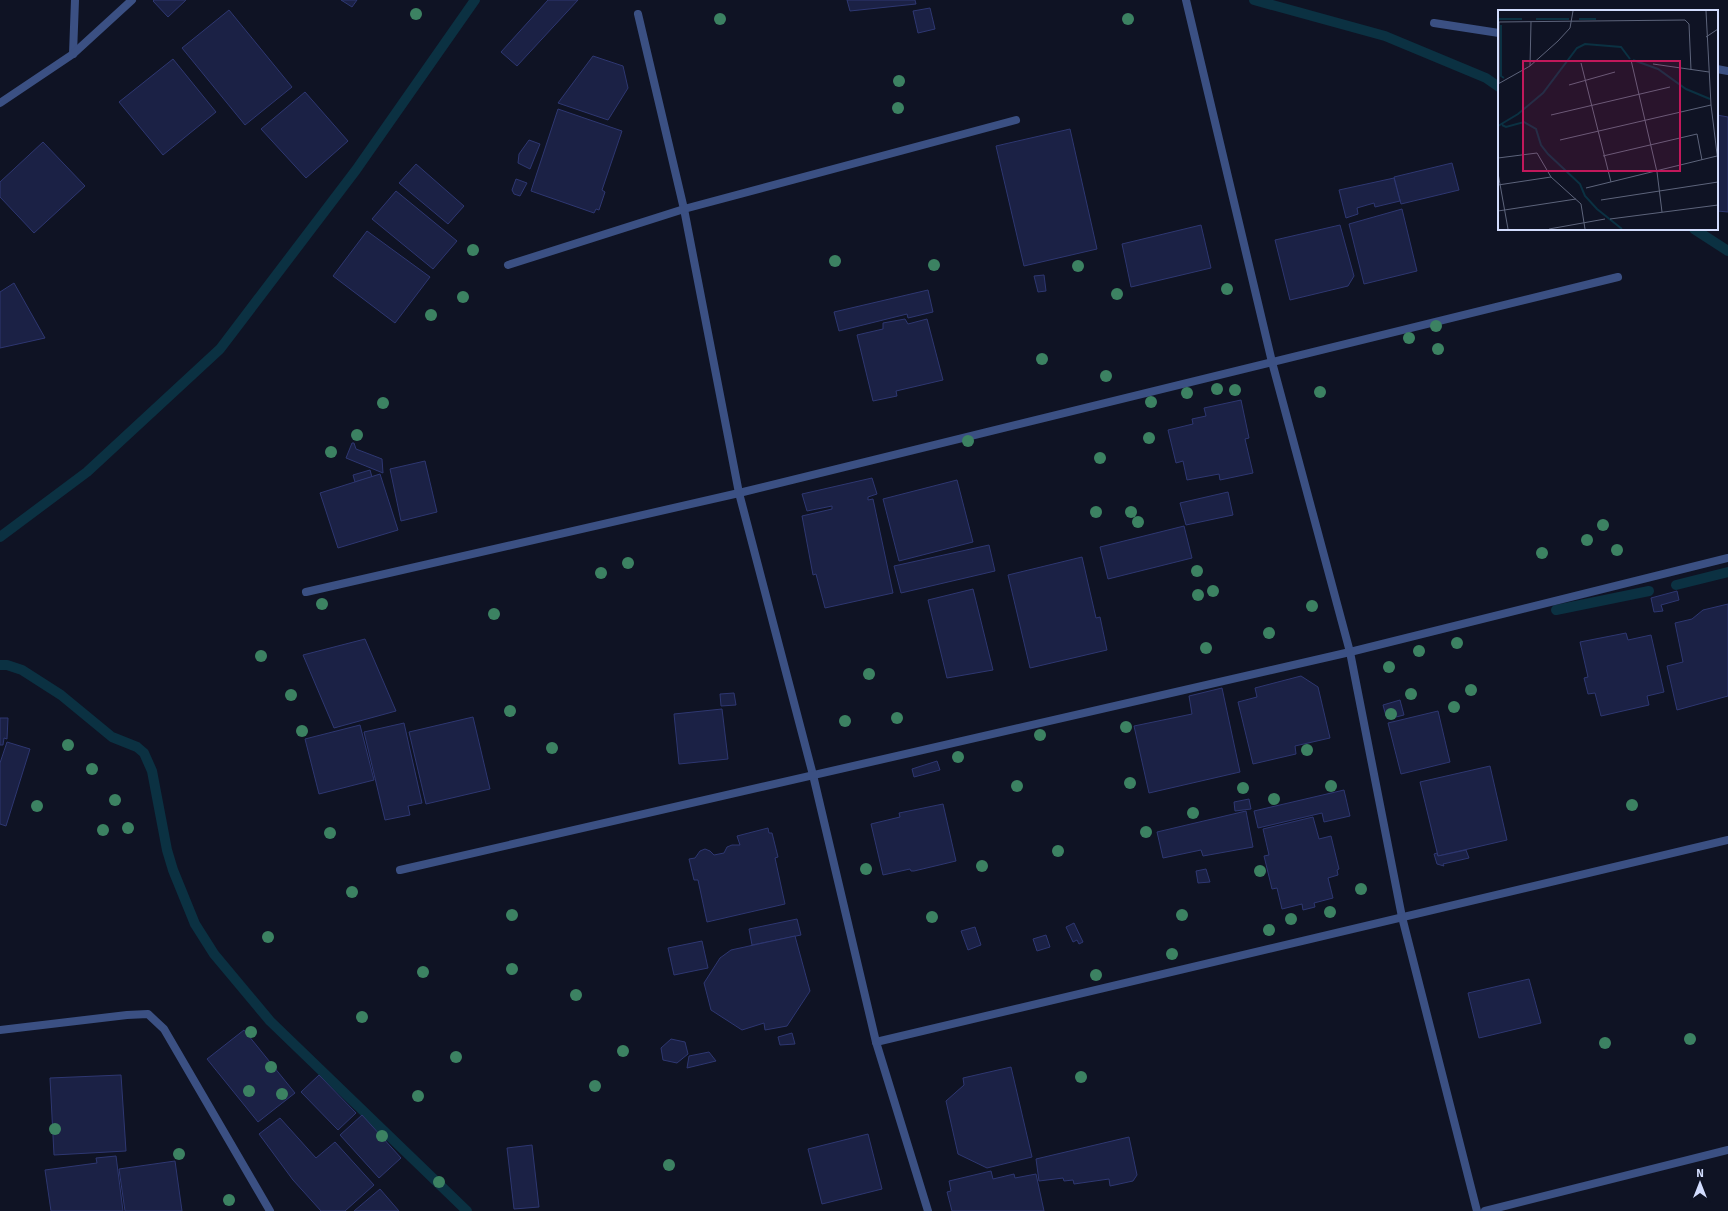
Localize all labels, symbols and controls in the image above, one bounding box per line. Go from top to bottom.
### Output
inset map [1498,10,1718,230]
north arrow [1680,1163,1720,1203]
text: N [1696,1167,1704,1180]

